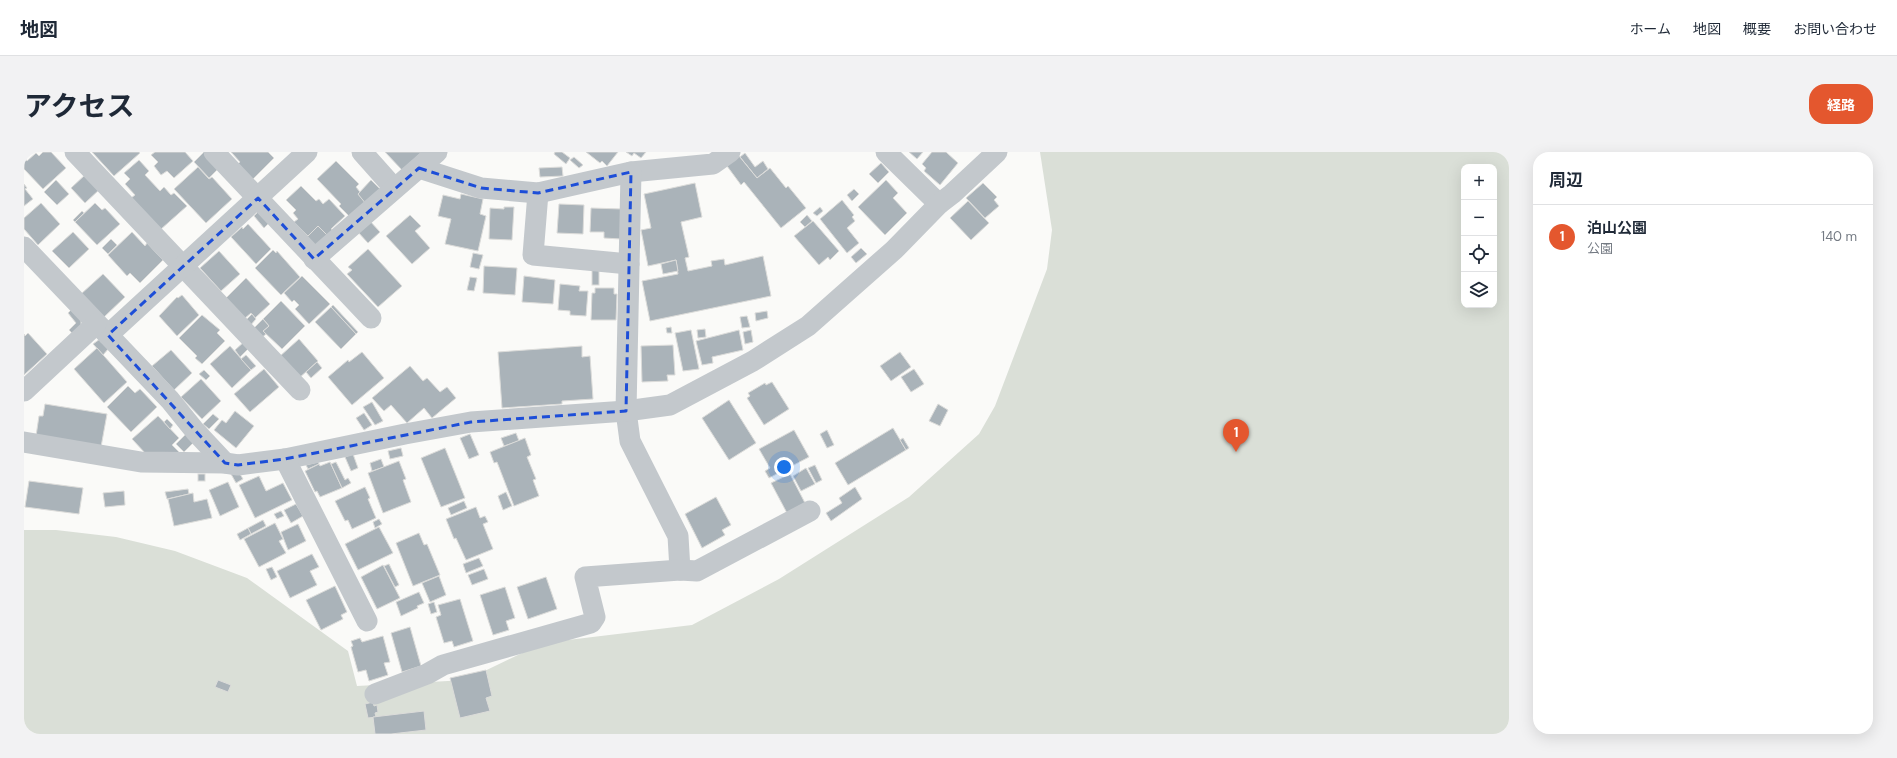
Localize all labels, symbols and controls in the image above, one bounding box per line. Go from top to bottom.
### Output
text: 地図 [20,17,58,42]
text: ホーム [1629,20,1671,38]
text: 地図 [1693,20,1721,38]
text: 概要 [1743,20,1771,38]
text: お問い合わせ [1793,20,1877,38]
button: 経路 [1809,84,1873,124]
text: アクセス [24,88,135,125]
map controls [1461,164,1497,308]
button: + [1461,164,1497,200]
text: 周辺 [1549,169,1583,191]
button: − [1461,200,1497,236]
text: 泊山公園 [1587,218,1647,238]
text: 1 [1560,228,1564,245]
text: 140 m [1821,228,1857,245]
button: locate [1461,236,1497,272]
text: 公園 [1587,240,1613,257]
button: layers [1461,272,1497,308]
pin: 1 [1223,419,1249,452]
your location [774,457,794,477]

